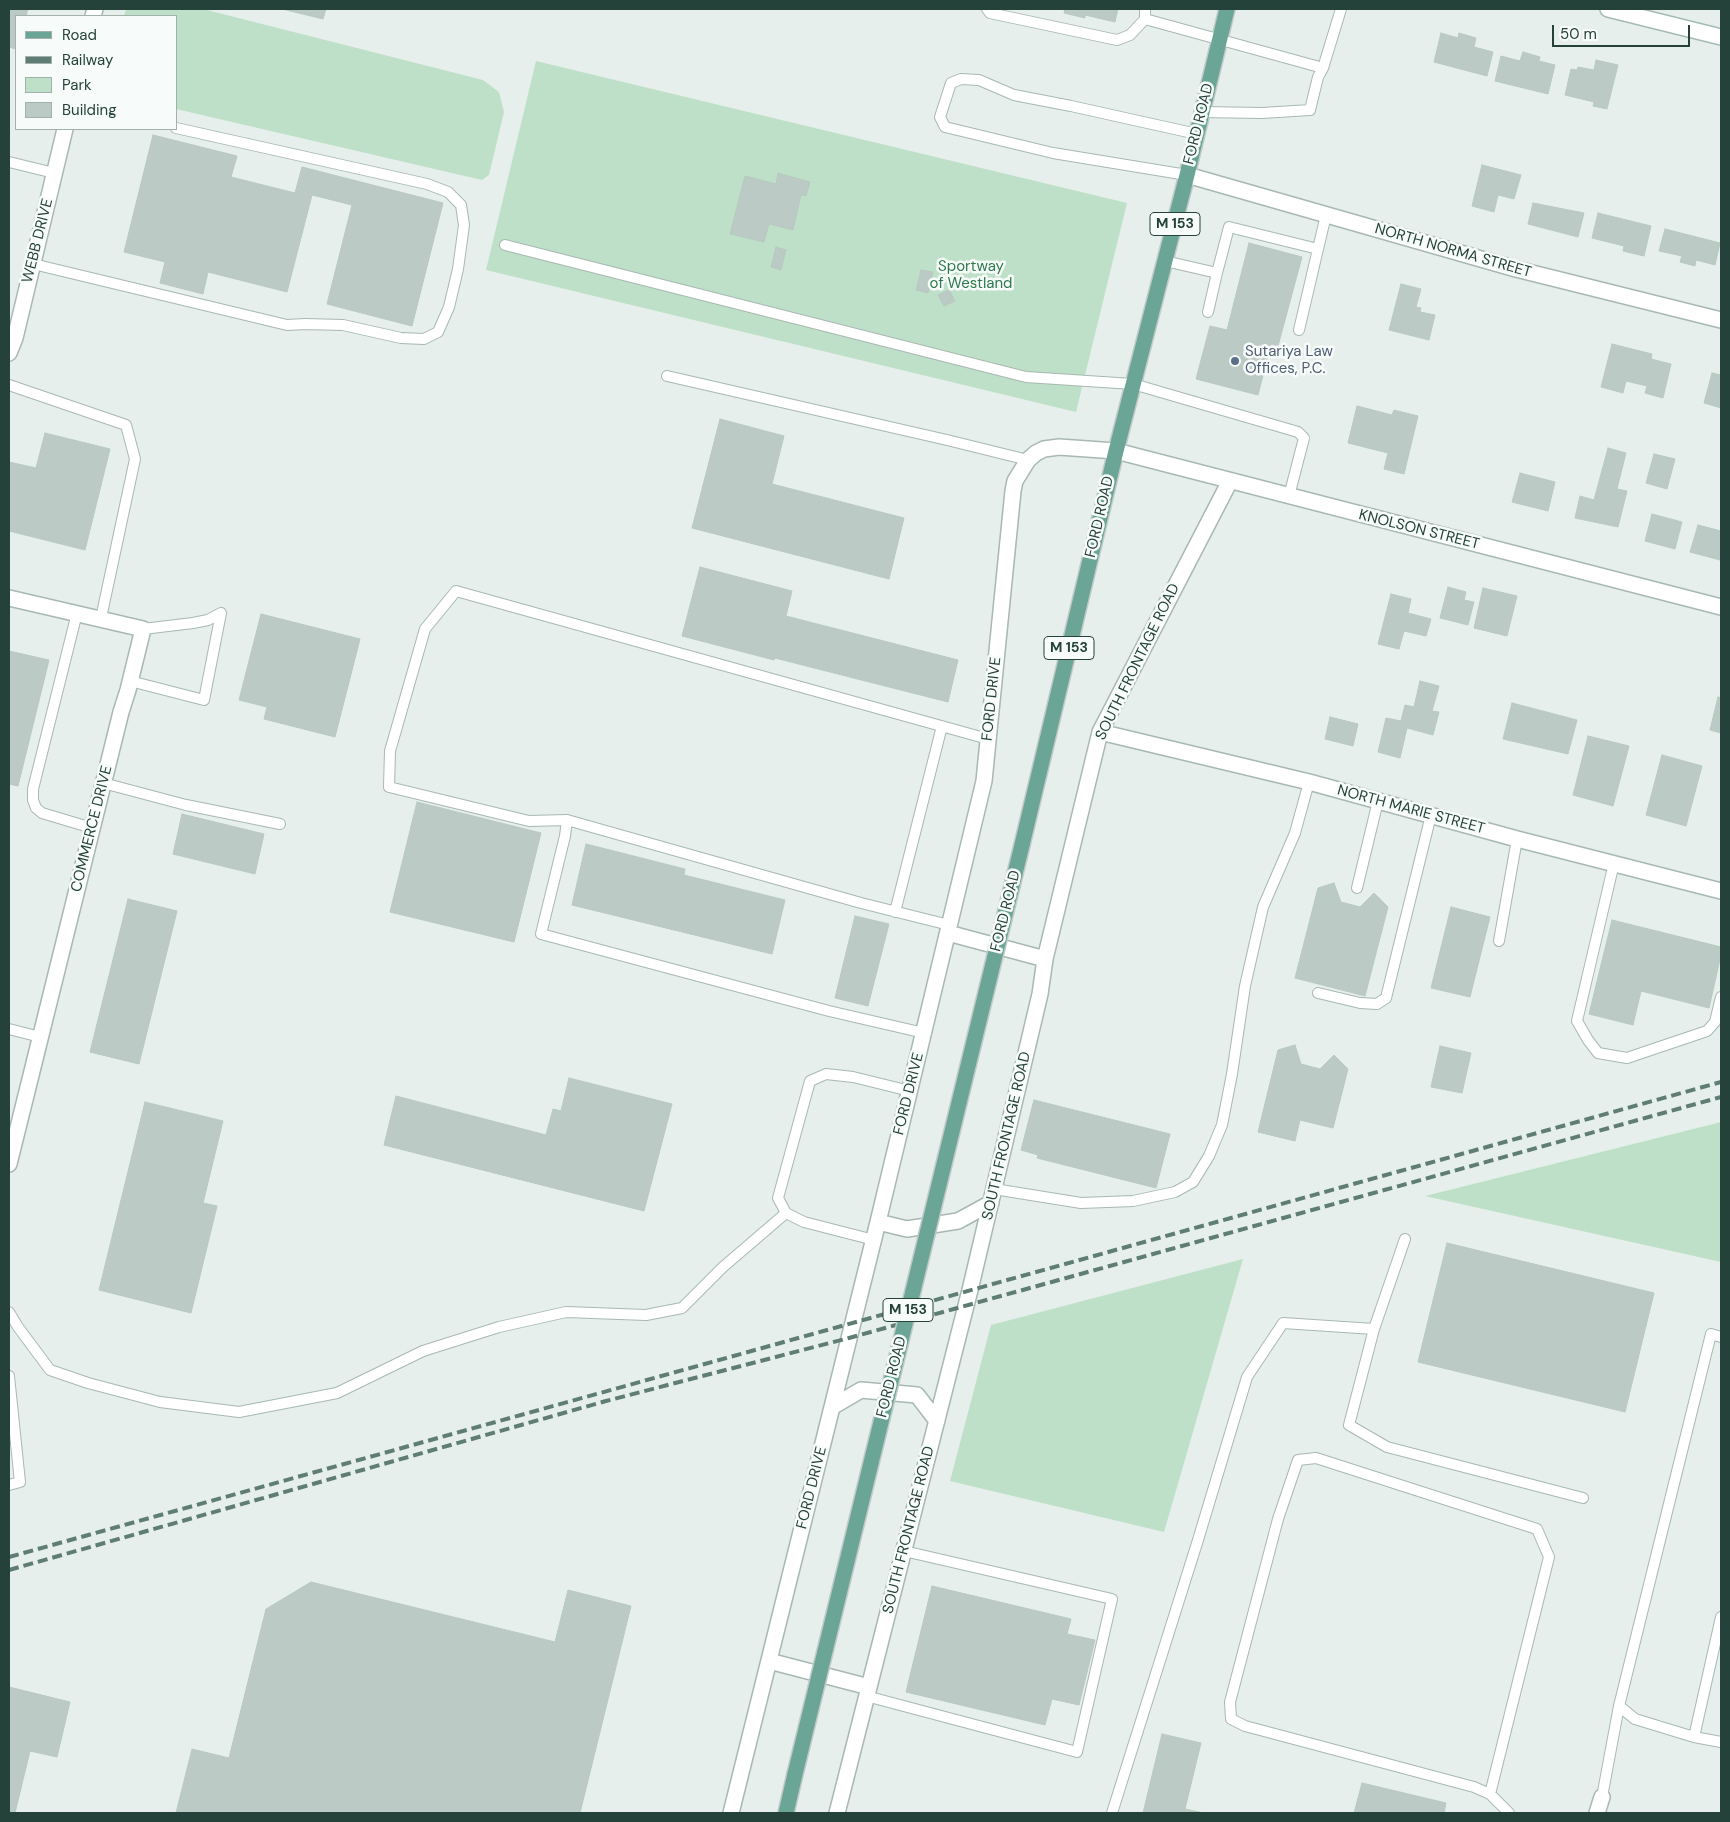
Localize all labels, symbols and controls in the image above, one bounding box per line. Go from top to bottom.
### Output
legend [15,15,178,130]
scale bar [1555,15,1692,47]
text: 50 m [1560,24,1597,44]
text: Road [62,25,97,45]
text: Railway [62,50,113,70]
text: Park [62,75,92,95]
street label: FORD ROAD [1180,82,1218,166]
text: Building [62,100,117,120]
street label: WEBB DRIVE [19,197,57,285]
road number: M 153 [1150,212,1200,235]
street label: NORTH NORMA STREET [1373,220,1533,282]
park label: Sportway of Westland [930,258,1012,293]
place label: Sutariya Law Offices, P.C. [1245,343,1333,378]
marker: Sutariya Law Offices, P.C. [1229,355,1241,367]
street label: FORD ROAD [1082,475,1118,559]
street label: KNOLSON STREET [1357,506,1481,554]
street label: SOUTH FRONTAGE ROAD [1092,581,1184,743]
road number: M 153 [1044,636,1094,660]
street label: FORD DRIVE [979,656,1005,742]
street label: COMMERCE DRIVE [68,764,116,894]
street label: NORTH MARIE STREET [1335,782,1487,838]
street label: FORD ROAD [987,869,1025,953]
street label: SOUTH FRONTAGE ROAD [979,1050,1035,1222]
street label: FORD DRIVE [890,1051,928,1137]
road number: M 153 [883,1298,933,1322]
street label: FORD ROAD [873,1335,911,1419]
street label: SOUTH FRONTAGE ROAD [879,1444,939,1616]
street label: FORD DRIVE [793,1445,831,1531]

